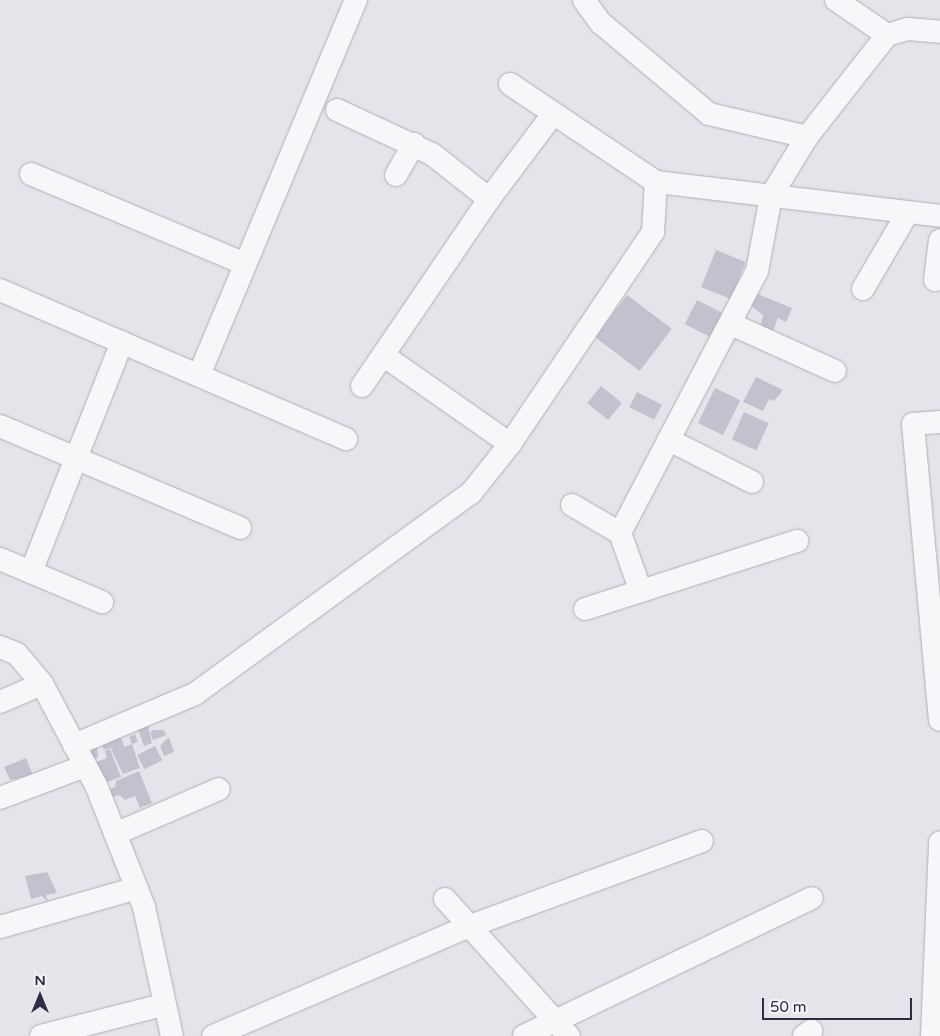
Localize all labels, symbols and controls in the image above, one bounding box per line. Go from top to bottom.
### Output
north arrow [15,971,65,1021]
text: N [34,972,46,989]
scale bar [765,988,915,1020]
text: 50 m [770,998,807,1016]

